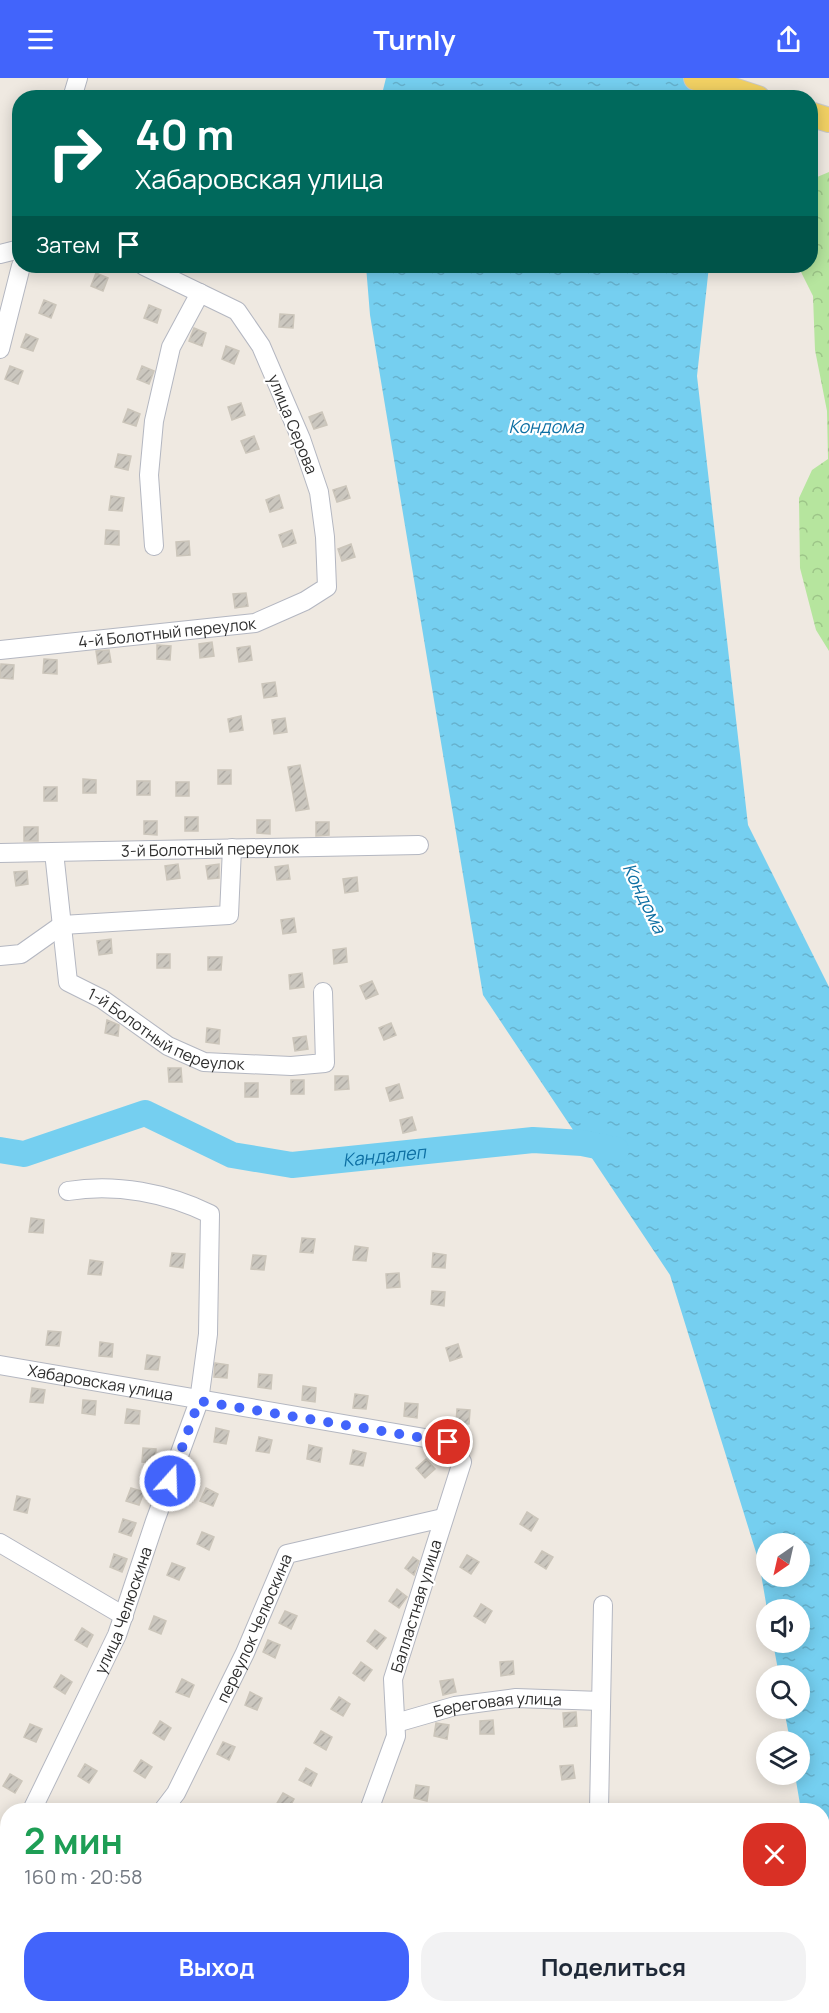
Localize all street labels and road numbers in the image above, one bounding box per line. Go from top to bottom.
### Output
street label: улица Серова [263,371,323,477]
street label: 4-й Болотный переулок [77,612,258,653]
street label: 3-й Болотный переулок [121,836,300,862]
street label: 1-й Болотный переулок [84,983,246,1075]
street label: Хабаровская улица [26,1359,175,1406]
street label: Балластная улица [385,1537,447,1675]
street label: улица Челюскина [89,1544,157,1677]
street label: переулок Челюскина [211,1550,297,1706]
street label: Береговая улица [431,1687,562,1723]

